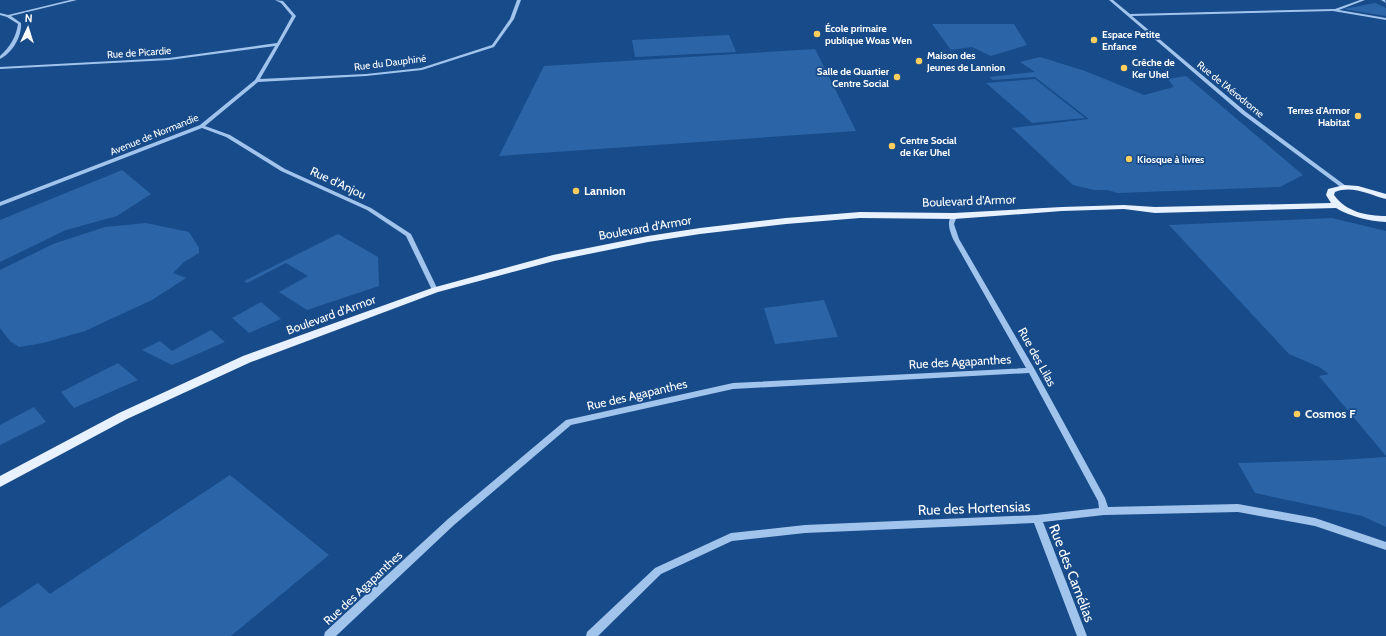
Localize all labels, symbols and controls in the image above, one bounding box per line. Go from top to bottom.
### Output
north arrow [8,8,48,48]
text: N [24,11,33,25]
place label: École primaire publique Woas Wen [825,22,912,47]
place label: Espace Petite Enfance [1102,28,1160,53]
marker: École primaire publique Woas Wen [812,29,822,39]
marker: Espace Petite Enfance [1089,35,1099,45]
street label: Rue de Picardie [106,44,172,61]
place label: Maison des Jeunes de Lannion [926,49,1005,74]
street label: Rue du Dauphiné [353,52,427,73]
marker: Maison des Jeunes de Lannion [914,56,924,66]
place label: Crêche de Ker Uhel [1132,56,1175,81]
street label: Rue de l'Aérodrome [1194,58,1267,120]
marker: Crêche de Ker Uhel [1119,63,1129,73]
place label: Salle de Quartier Centre Social [817,65,890,90]
marker: Salle de Quartier Centre Social [892,72,902,82]
place label: Terres d'Armor Habitat [1288,104,1351,129]
street label: Avenue de Normandie [108,111,200,158]
marker: Terres d'Armor Habitat [1353,111,1363,121]
place label: Centre Social de Ker Uhel [900,134,957,159]
marker: Centre Social de Ker Uhel [887,141,897,151]
place label: Kiosque à livres [1137,153,1204,166]
marker: Kiosque à livres [1124,154,1134,164]
street label: Rue d'Anjou [308,163,369,202]
place label: Lannion [584,183,626,198]
marker: Lannion [571,186,581,196]
street label: Boulevard d'Armor [922,191,1016,210]
street label: Boulevard d'Armor [597,212,693,243]
street label: Boulevard d'Armor [284,291,378,338]
street label: Rue des Lilas [1015,325,1060,389]
street label: Rue des Agapanthes [908,351,1012,372]
street label: Rue des Agapanthes [585,376,689,413]
place label: Cosmos F [1305,406,1356,421]
marker: Cosmos F [1292,409,1302,419]
street label: Rue des Hortensias [917,497,1031,519]
street label: Rue des Camélias [1045,522,1099,625]
street label: Rue des Agapanthes [320,547,405,628]

